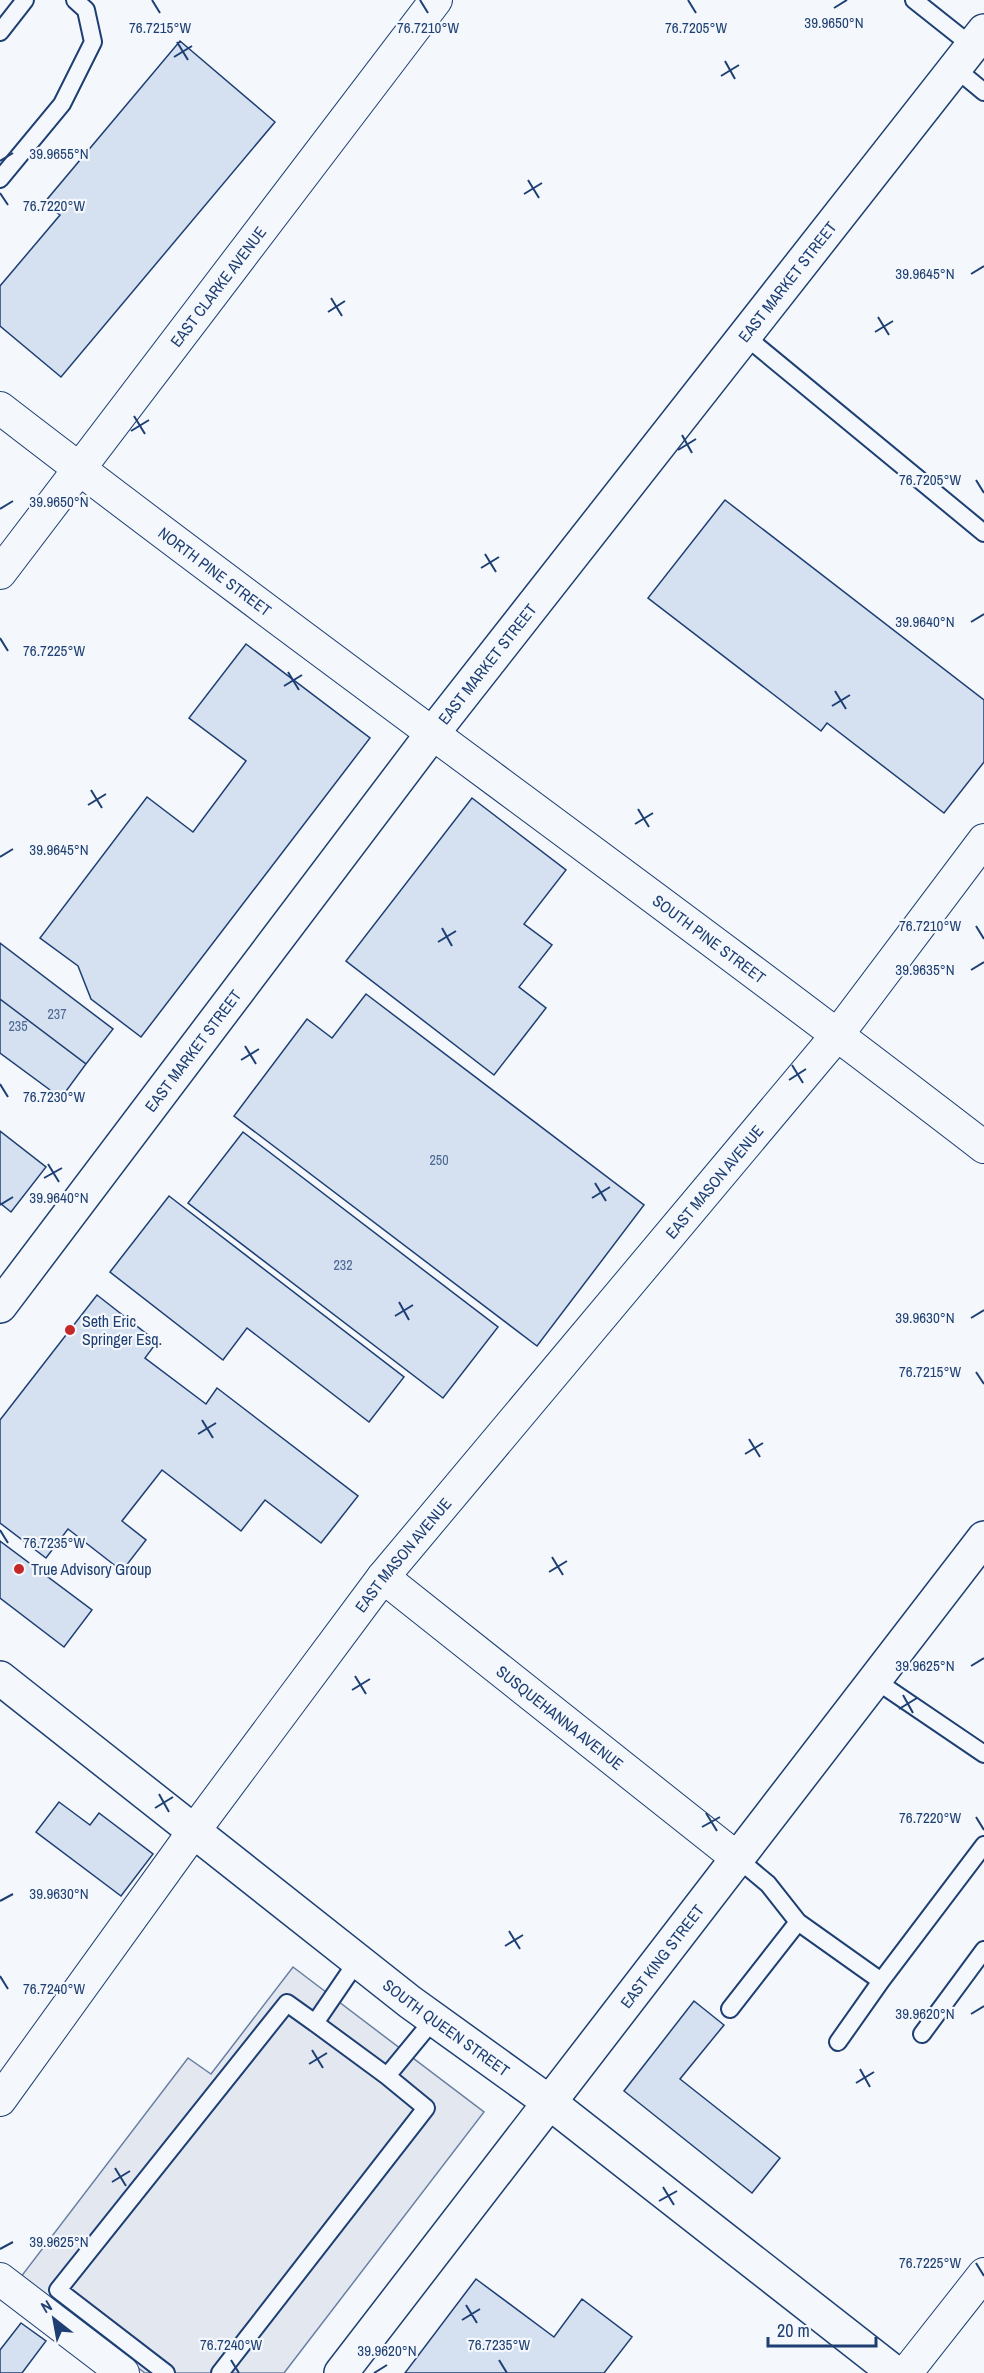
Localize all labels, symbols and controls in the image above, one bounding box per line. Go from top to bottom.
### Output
text: 39.9650°N [804,12,864,33]
text: 76.7215°W [129,17,191,38]
text: 76.7210°W [397,17,459,38]
text: 76.7205°W [665,17,727,38]
text: 39.9655°N [29,143,89,164]
text: 76.7220°W [23,195,85,216]
street label: EAST MARKET STREET [733,217,842,347]
street label: EAST CLARKE AVENUE [165,222,271,351]
text: 39.9645°N [895,263,955,284]
text: 76.7205°W [899,469,961,490]
text: 39.9650°N [29,491,89,512]
street label: NORTH PINE STREET [154,522,276,621]
street label: EAST MARKET STREET [433,599,541,729]
text: 39.9640°N [895,611,955,632]
text: 76.7225°W [23,640,85,661]
text: 39.9645°N [29,839,89,860]
street label: SOUTH PINE STREET [648,889,770,988]
text: 76.7210°W [899,915,961,936]
text: 39.9635°N [895,959,955,980]
street label: EAST MARKET STREET [140,985,246,1116]
house number: 237 [47,1005,67,1023]
house number: 235 [8,1017,28,1035]
text: 76.7230°W [23,1086,85,1107]
street label: EAST MASON AVENUE [660,1120,768,1243]
house number: 250 [429,1151,449,1169]
text: 39.9640°N [29,1187,89,1208]
house number: 232 [333,1256,353,1274]
text: 39.9630°N [895,1307,955,1328]
place label: Seth Eric Springer Esq. [82,1310,162,1350]
marker: Seth Eric Springer Esq. [63,1323,77,1337]
text: 76.7215°W [899,1361,961,1382]
street label: EAST MASON AVENUE [350,1493,456,1617]
text: 76.7235°W [23,1532,85,1553]
place label: True Advisory Group [31,1558,152,1580]
marker: True Advisory Group [12,1562,26,1576]
text: 39.9625°N [895,1655,955,1676]
street label: SUSQUEHANNA AVENUE [492,1660,628,1775]
text: 76.7220°W [899,1807,961,1828]
text: 39.9630°N [29,1883,89,1904]
street label: EAST KING STREET [615,1900,709,2013]
street label: SOUTH QUEEN STREET [378,1974,514,2081]
text: 76.7240°W [23,1978,85,1999]
text: 39.9620°N [895,2003,955,2024]
text: 39.9625°N [29,2231,89,2252]
text: 76.7225°W [899,2252,961,2273]
north arrow [24,2289,84,2349]
text: N [37,2294,56,2318]
scale bar [768,2310,876,2348]
text: 20 m [777,2318,810,2343]
text: 76.7240°W [200,2334,262,2355]
text: 76.7235°W [468,2334,530,2355]
text: 39.9620°N [357,2340,417,2361]

